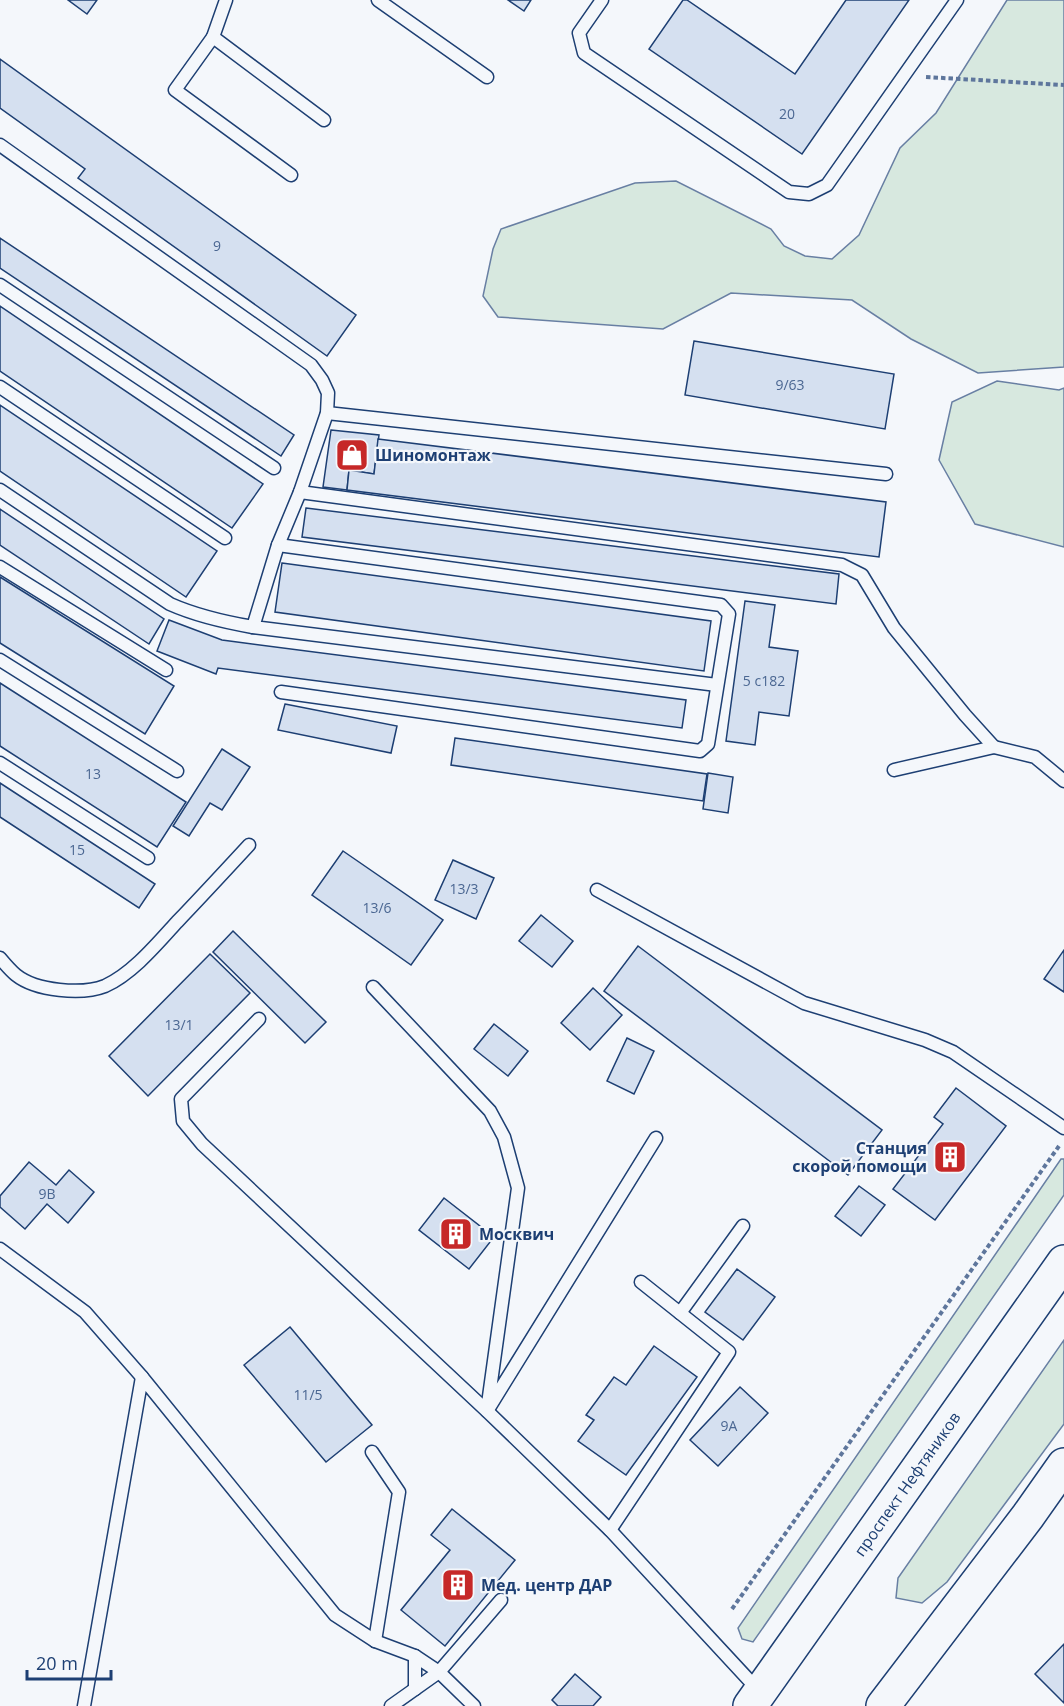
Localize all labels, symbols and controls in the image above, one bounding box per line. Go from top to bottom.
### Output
house number: 20 [779,104,795,123]
house number: 9 [213,236,221,255]
house number: 9/63 [775,375,805,394]
shop icon: Шиномонтаж [334,437,370,473]
place label: Шиномонтаж [375,444,491,466]
house number: 5 с182 [743,671,785,690]
house number: 13 [85,764,101,783]
house number: 15 [69,840,85,859]
house number: 13/3 [449,879,479,898]
house number: 13/6 [362,898,392,917]
house number: 13/1 [164,1015,194,1034]
place label: Станция скорой помощи [792,1137,927,1177]
building icon: Станция скорой помощи [932,1139,968,1175]
house number: 9В [38,1184,56,1203]
building icon: Москвич [438,1216,474,1252]
place label: Москвич [479,1223,554,1245]
house number: 11/5 [293,1385,323,1404]
street label: проспект Нефтяников [849,1407,965,1561]
house number: 9А [721,1416,738,1435]
building icon: Мед. центр ДАР [440,1567,476,1603]
place label: Мед. центр ДАР [481,1574,612,1596]
scale bar [27,1643,111,1681]
text: 20 m [36,1651,78,1675]

